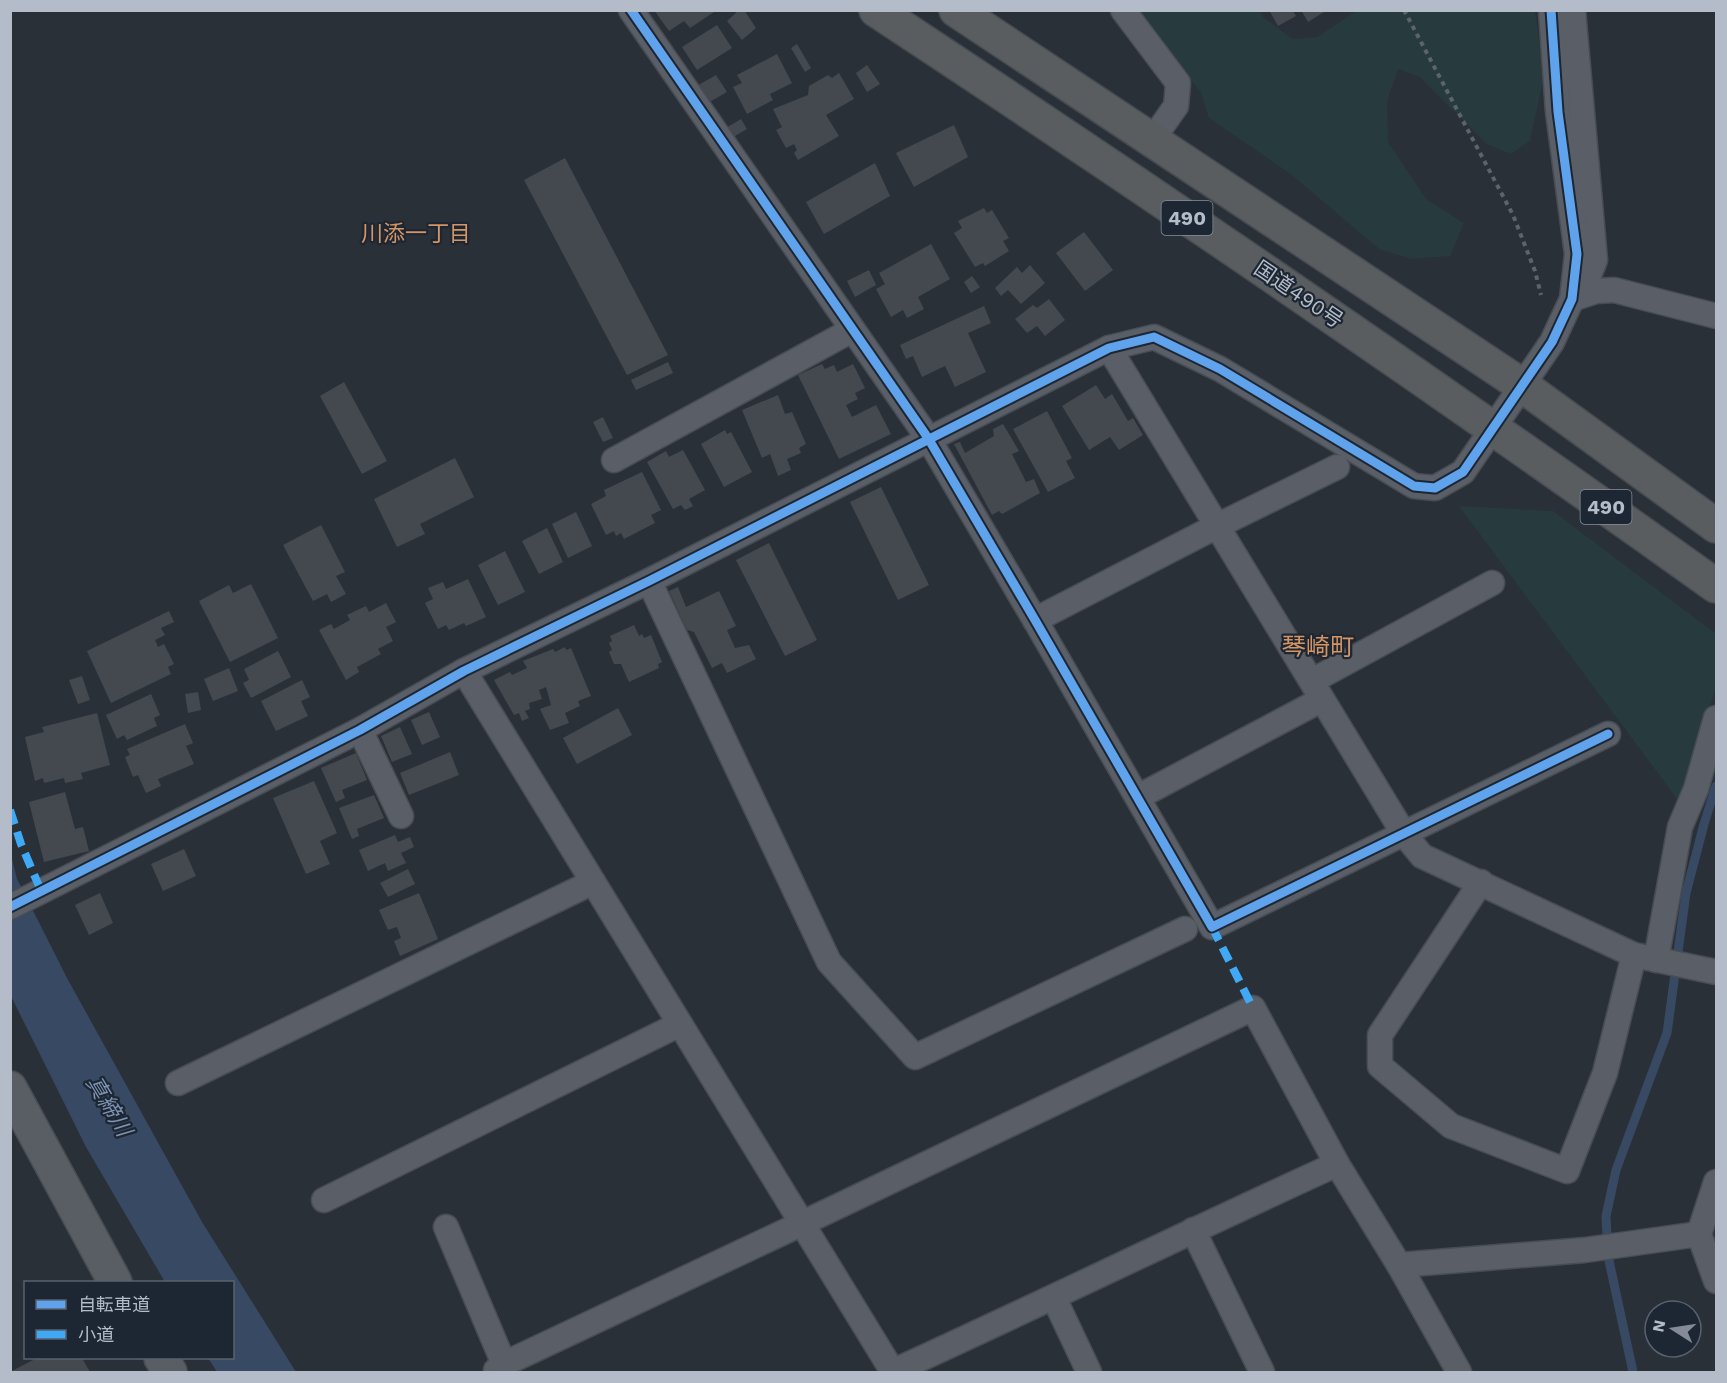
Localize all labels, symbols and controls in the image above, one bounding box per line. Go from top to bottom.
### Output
road number: 490 [1162,201,1212,235]
district label: 川添一丁目 [361,221,471,246]
street label: 国道490号 [1250,255,1348,333]
road number: 490 [1580,490,1632,524]
district label: 琴崎町 [1282,633,1354,661]
water label: 真締川 [81,1071,138,1142]
legend [24,1281,234,1359]
text: 自転車道 [78,1294,150,1315]
north arrow [1643,1299,1703,1359]
text: N [1648,1318,1669,1334]
text: 小道 [78,1324,114,1345]

